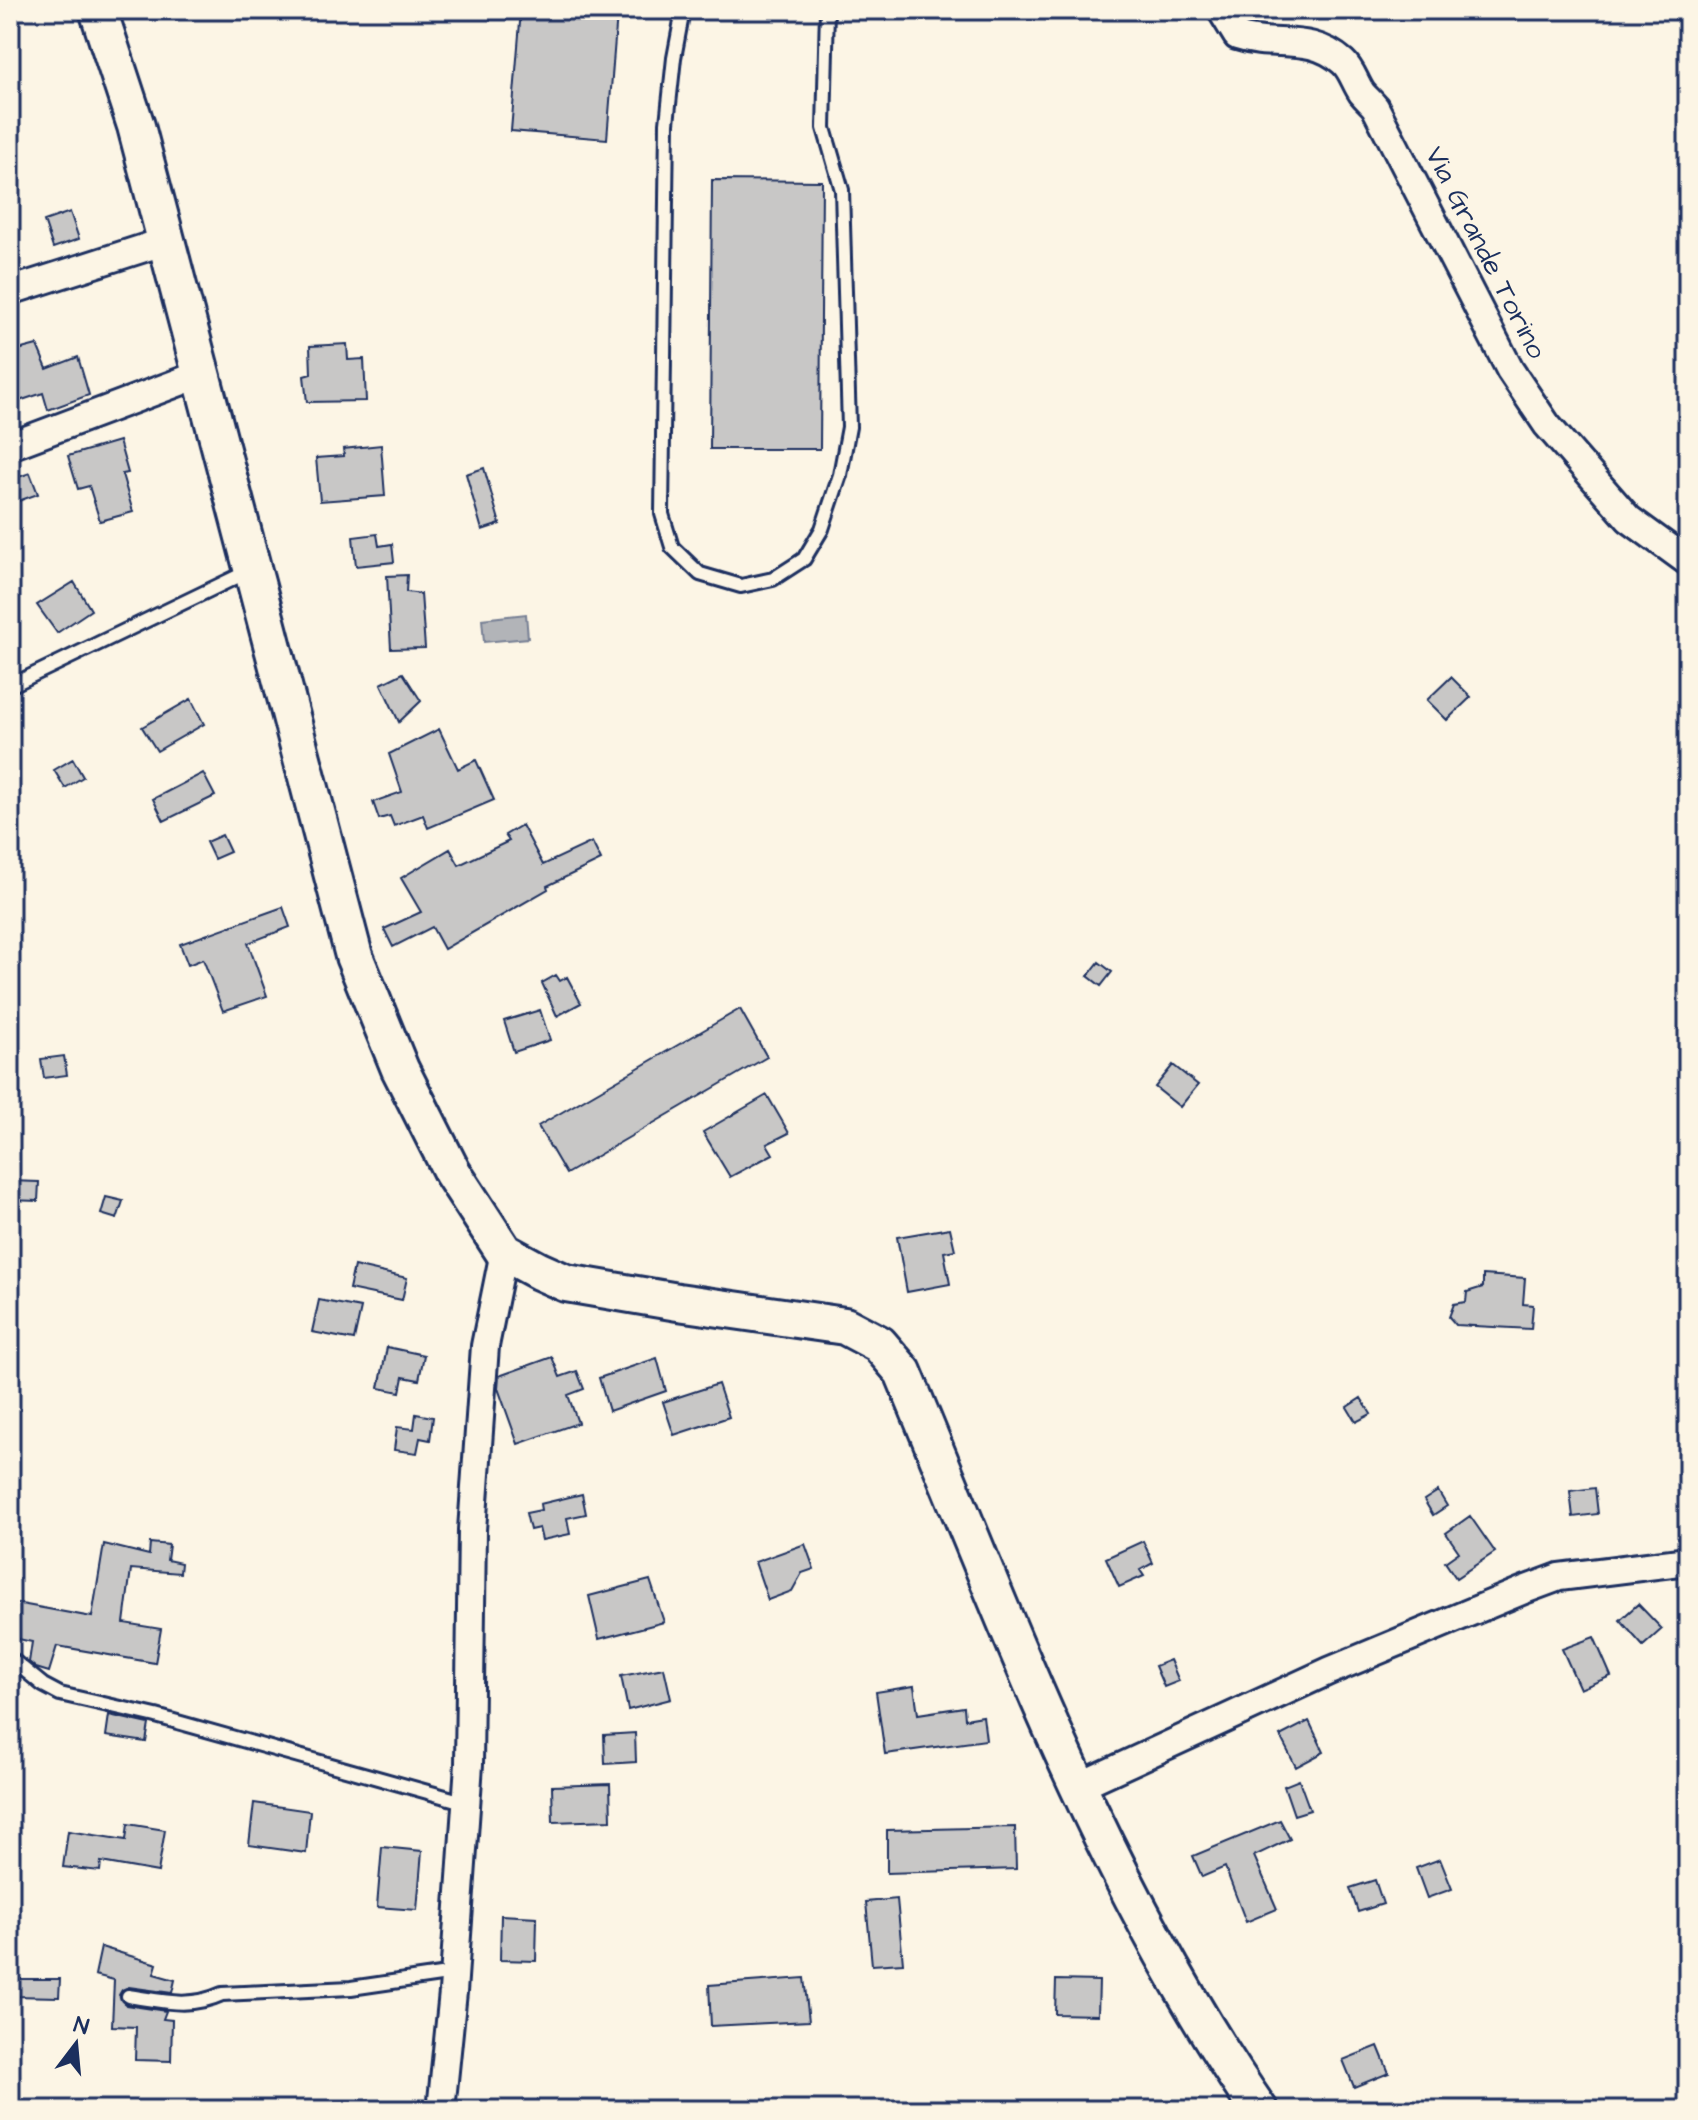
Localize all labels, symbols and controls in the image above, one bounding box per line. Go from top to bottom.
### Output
street label: Via Grande Torino [1415,140,1556,366]
north arrow [36,2004,116,2084]
text: N [70,2009,92,2043]

